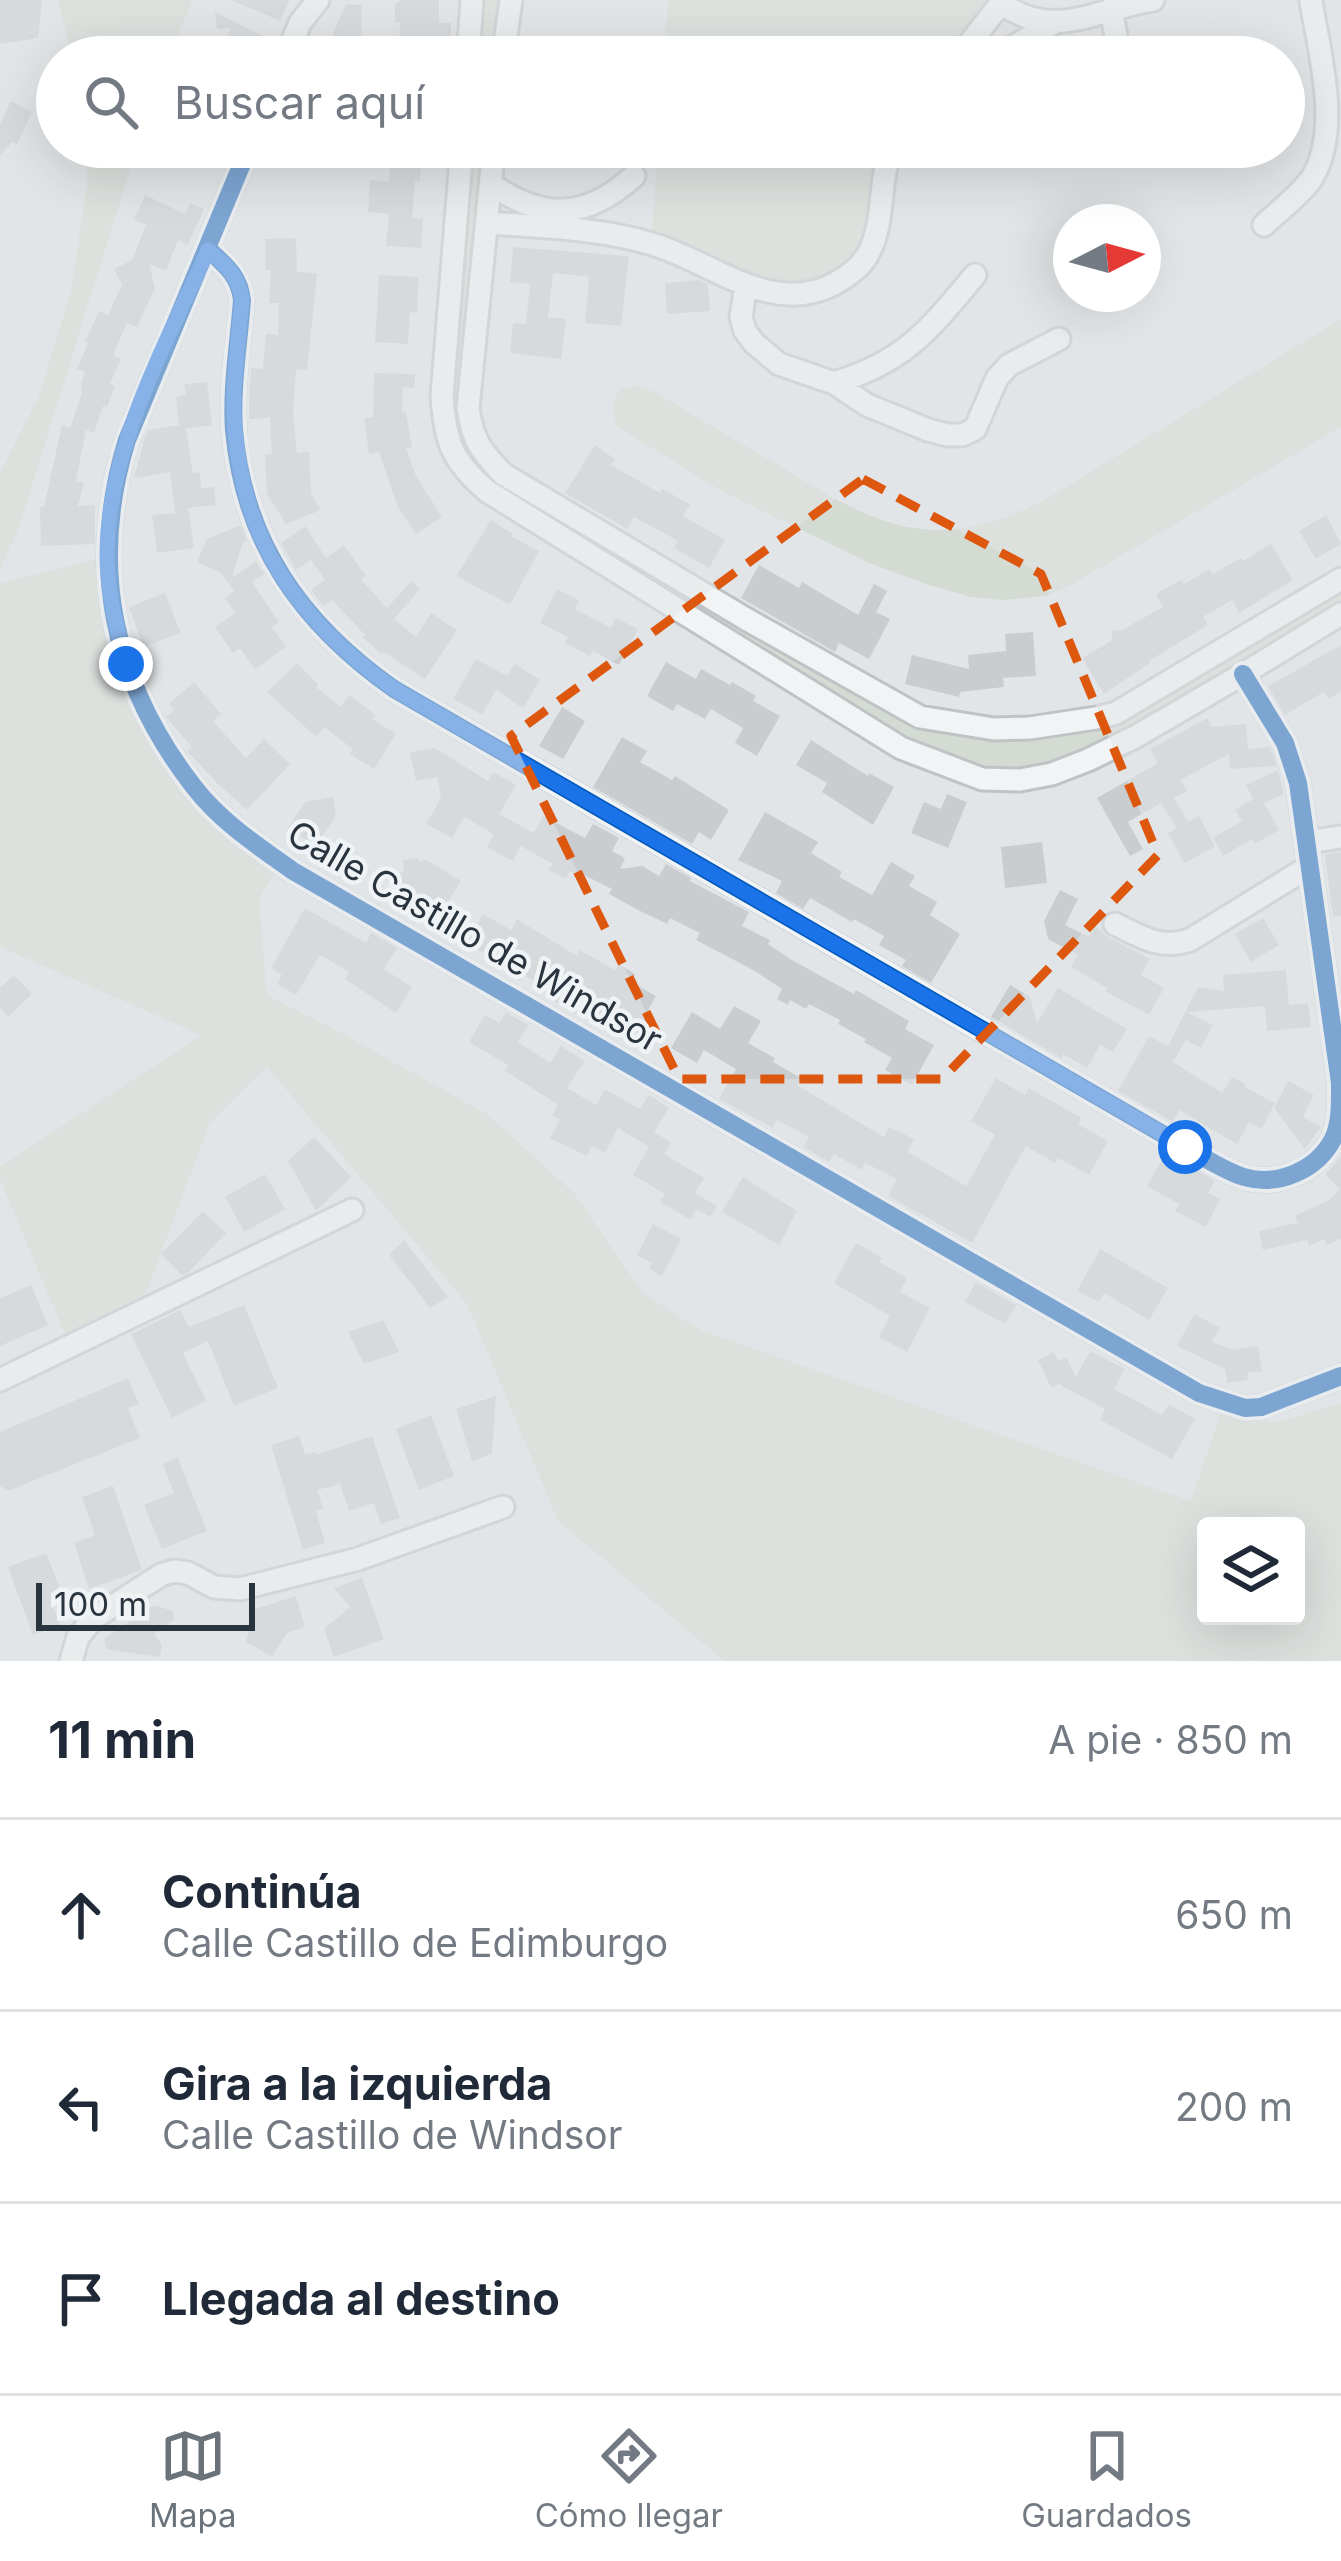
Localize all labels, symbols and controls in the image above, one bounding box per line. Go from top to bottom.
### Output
search box [36,36,1305,168]
icon: search [78,69,144,135]
text: Buscar aquí [174,75,425,130]
north arrow [1053,204,1161,312]
route end [99,637,153,691]
street label: Calle Castillo de Windsor [280,811,670,1061]
route start [1158,1120,1212,1174]
map controls [1197,1517,1305,1625]
button: layers [1197,1517,1305,1625]
scale bar [36,1577,255,1630]
text: 100 m [54,1584,147,1624]
text: 11 min [48,1709,196,1770]
text: A pie · 850 m [1048,1716,1293,1763]
text: Continúa [162,1864,362,1919]
icon: ahead [48,1882,114,1948]
text: 650 m [1175,1891,1293,1938]
text: Calle Castillo de Edimburgo [162,1919,668,1966]
text: Gira a la izquierda [162,2056,552,2111]
icon: left [48,2074,114,2140]
text: 200 m [1175,2083,1293,2130]
text: Calle Castillo de Windsor [162,2111,622,2158]
icon: arrive [48,2266,114,2332]
text: Llegada al destino [162,2271,560,2326]
tab: Mapa [149,2423,237,2535]
tab: Cómo llegar [535,2423,723,2535]
tab: Guardados [1021,2423,1192,2535]

